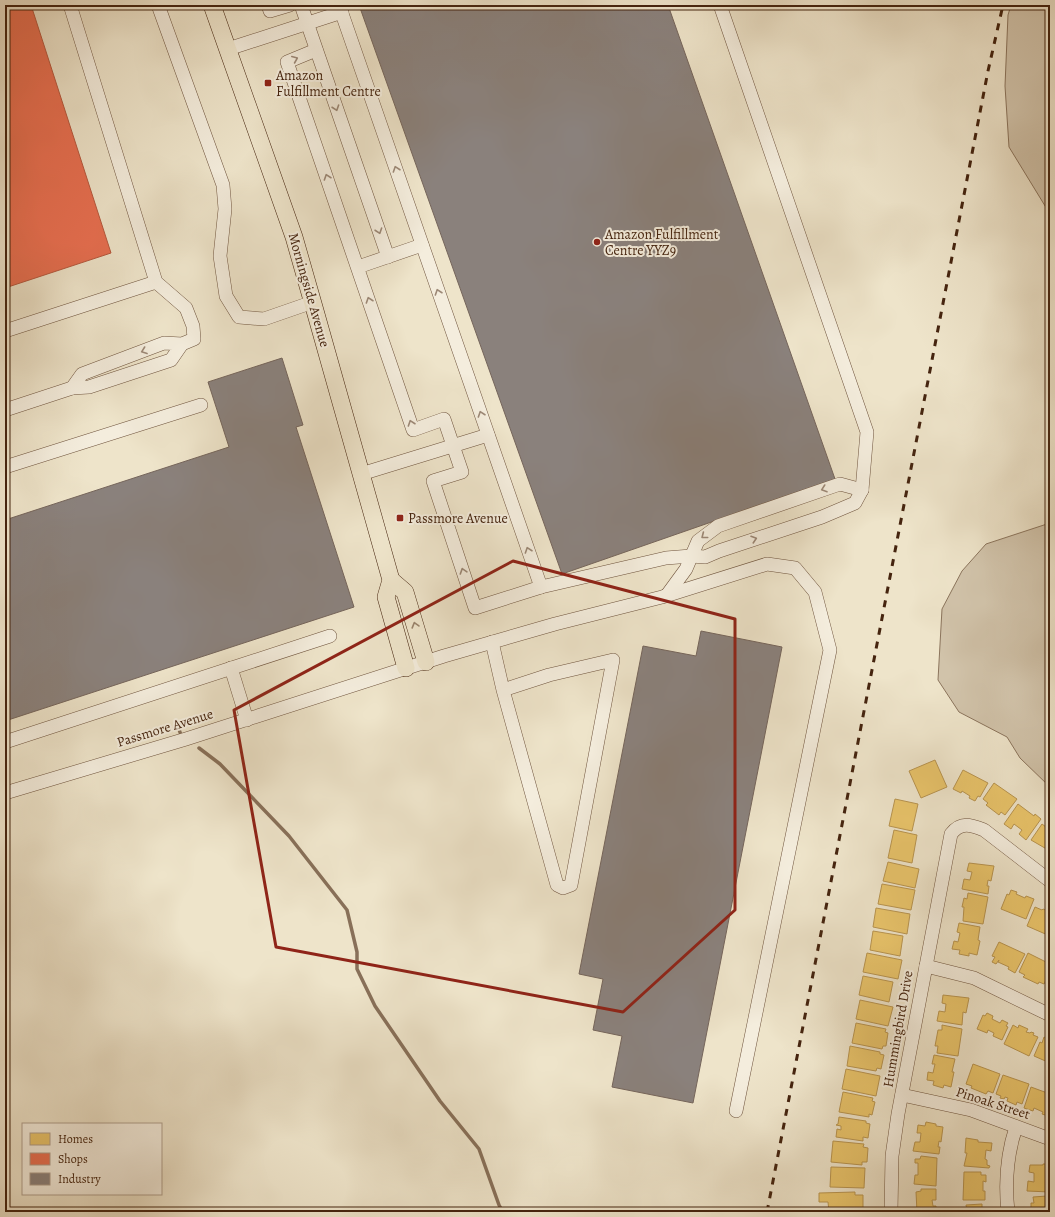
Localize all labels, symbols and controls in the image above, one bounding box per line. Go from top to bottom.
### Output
one-way arrow [292,55,299,63]
place label: Amazon Fulfillment Centre [275,66,381,101]
marker: Amazon Fulfillment Centre [263,78,273,88]
one-way arrow [332,104,340,111]
one-way arrow [392,165,400,172]
one-way arrow [323,174,332,181]
place label: Amazon Fulfillment Centre YYZ9 [604,225,719,260]
one-way arrow [374,227,382,234]
street label: Morningside Avenue [284,231,334,349]
marker: Amazon Fulfillment Centre YYZ9 [592,237,602,247]
one-way arrow [435,288,443,295]
one-way arrow [365,297,374,304]
one-way arrow [141,346,148,354]
one-way arrow [477,411,486,418]
one-way arrow [407,420,416,427]
one-way arrow [821,485,828,493]
place label: Passmore Avenue [408,509,508,528]
marker: Passmore Avenue [395,513,405,523]
one-way arrow [702,532,709,539]
one-way arrow [751,536,758,544]
one-way arrow [525,547,533,554]
one-way arrow [459,567,468,574]
one-way arrow [411,622,420,629]
street label: Passmore Avenue [115,704,215,752]
street label: Hummingbird Drive [878,969,918,1089]
street label: Pinoak Street [954,1082,1033,1124]
legend [22,1123,162,1195]
text: Homes [58,1131,93,1147]
text: Shops [58,1151,88,1167]
text: Industry [58,1171,101,1187]

